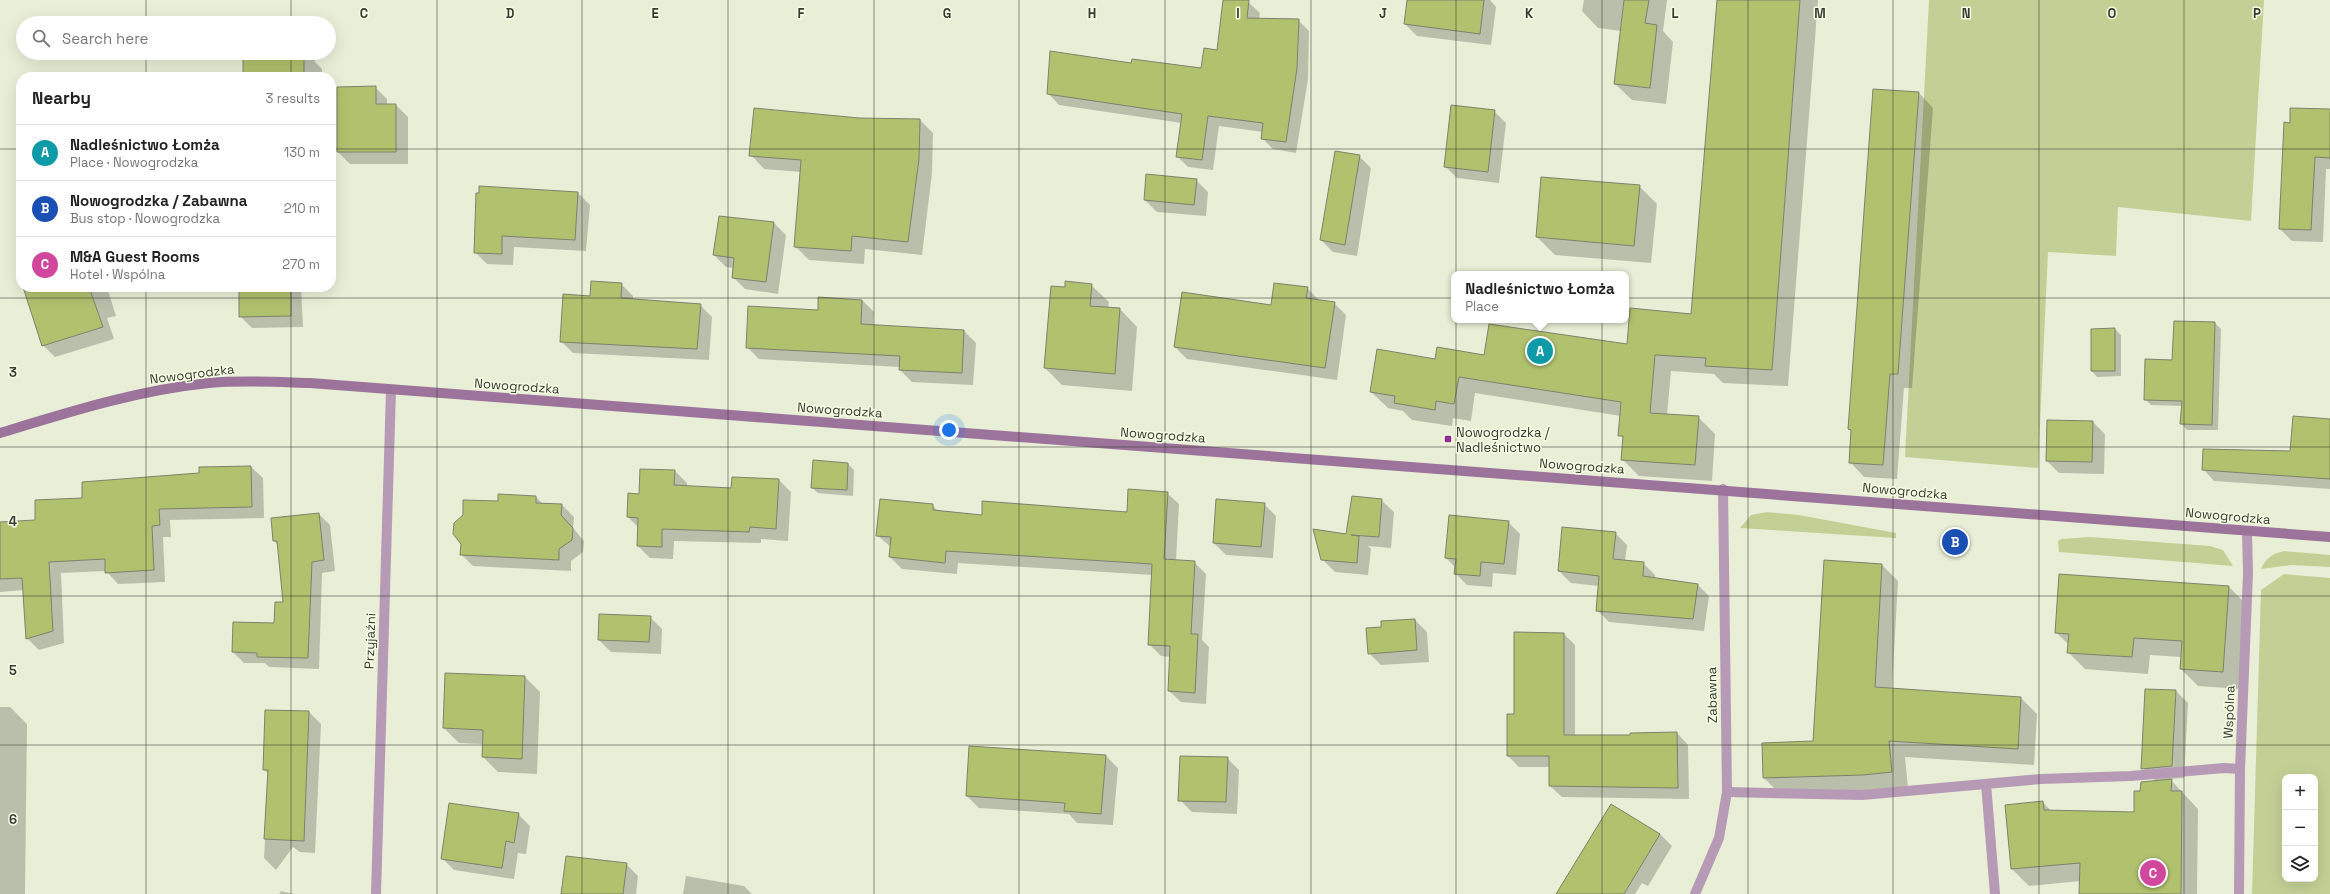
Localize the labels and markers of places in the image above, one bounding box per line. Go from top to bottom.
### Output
pin: A [1527,336,1553,366]
place label: Nowogrodzka / Nadleśnictwo [1456,424,1550,456]
marker: Nowogrodzka / Nadleśnictwo [1443,434,1453,444]
pin: B [1942,527,1968,557]
pin: C [2140,858,2166,888]

